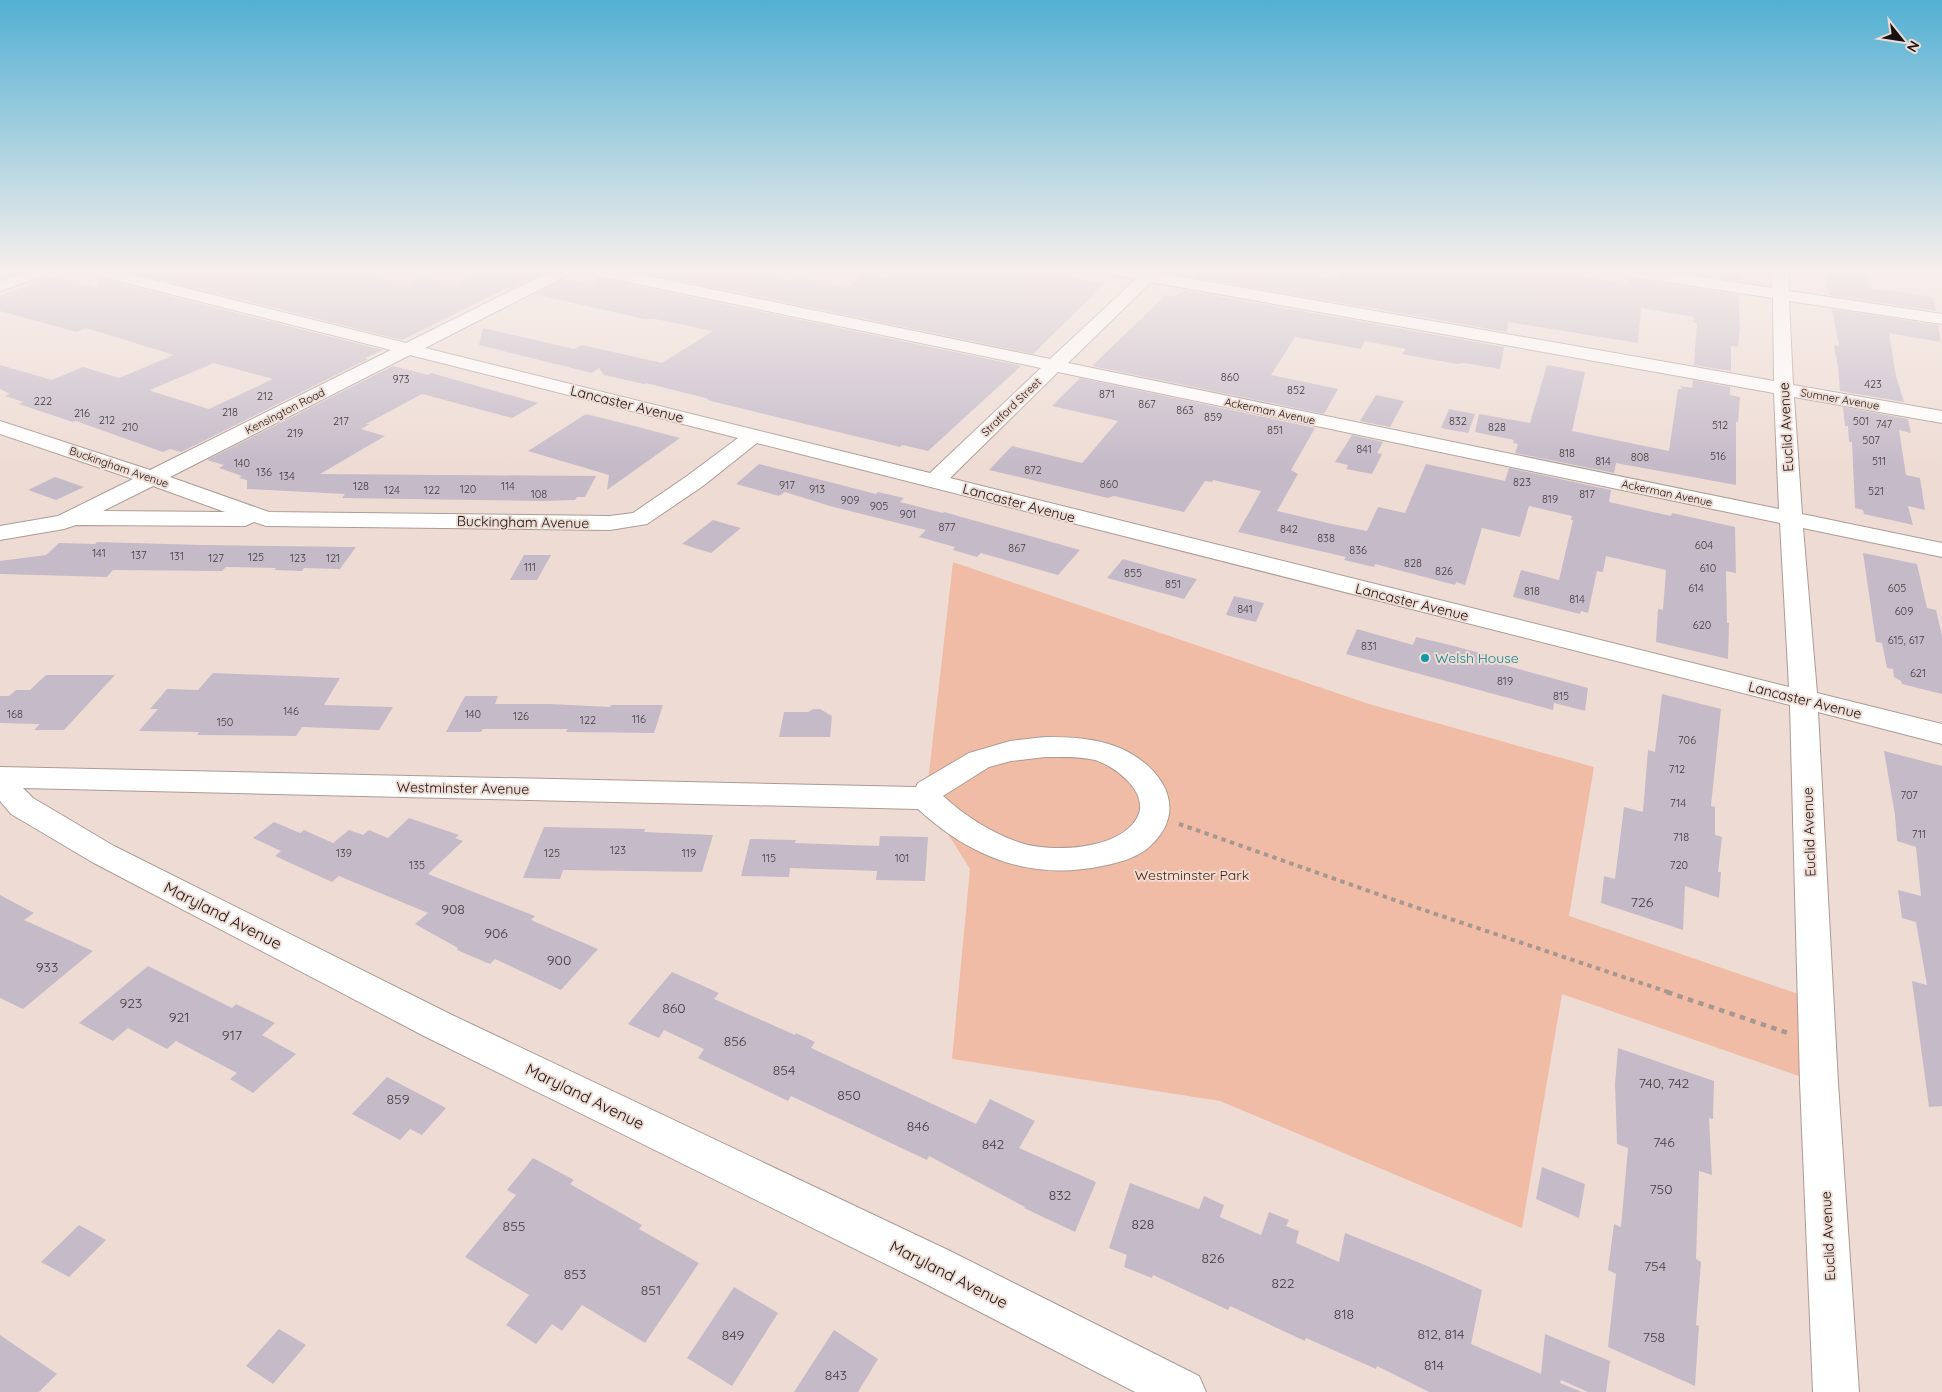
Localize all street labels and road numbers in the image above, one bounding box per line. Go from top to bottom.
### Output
street label: Stratford Street [978,375,1044,439]
street label: Lancaster Avenue [569,381,686,427]
street label: Euclid Avenue [1775,382,1797,472]
street label: Kensington Road [243,385,327,437]
street label: Sumner Avenue [1799,385,1881,413]
street label: Ackerman Avenue [1223,395,1317,427]
street label: Buckingham Avenue [67,443,171,491]
street label: Ackerman Avenue [1620,477,1714,509]
street label: Lancaster Avenue [961,479,1077,527]
street label: Buckingham Avenue [457,512,590,532]
street label: Lancaster Avenue [1354,579,1471,625]
street label: Lancaster Avenue [1747,677,1864,723]
street label: Westminster Avenue [397,778,530,798]
street label: Euclid Avenue [1798,787,1820,877]
street label: Maryland Avenue [161,877,285,953]
street label: Maryland Avenue [522,1059,648,1133]
street label: Euclid Avenue [1817,1191,1839,1281]
street label: Maryland Avenue [887,1236,1011,1312]

